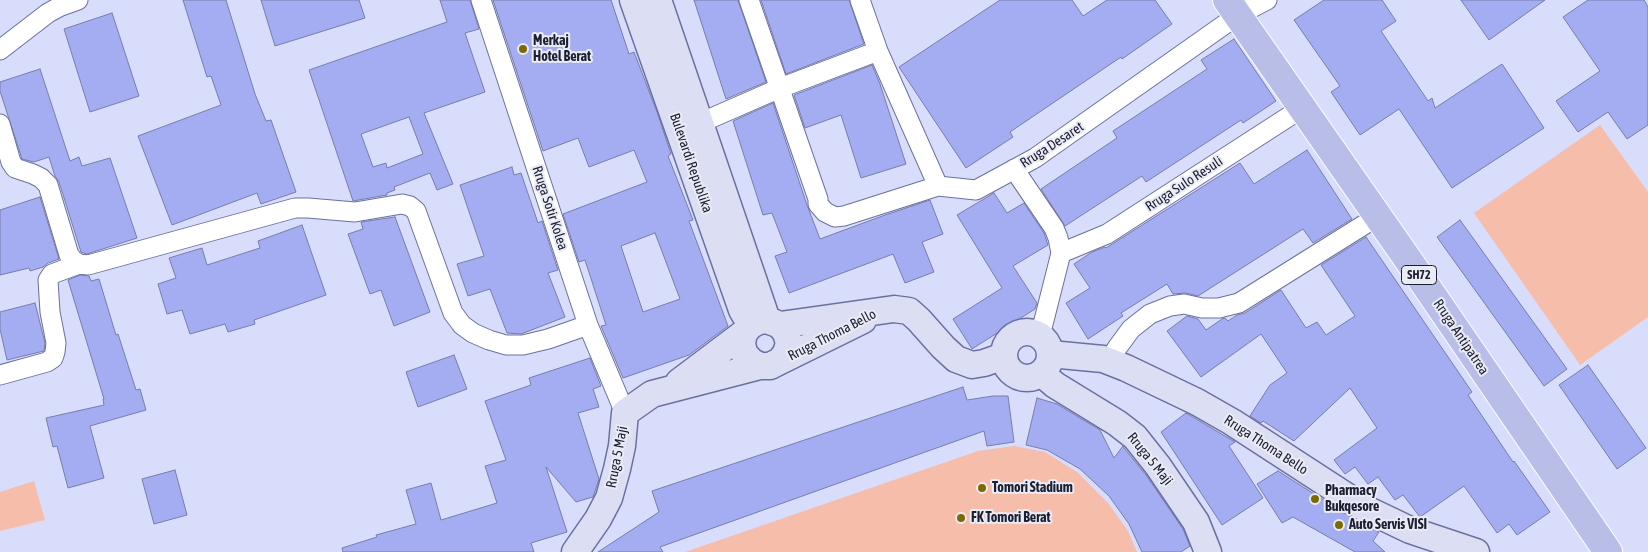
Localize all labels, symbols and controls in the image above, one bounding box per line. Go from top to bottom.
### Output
place label: Merkaj Hotel Berat [533,33,591,65]
marker: Merkaj Hotel Berat [517,43,529,55]
street label: Bulevardi Republika [666,111,716,215]
street label: Rruga Desaret [1017,118,1087,172]
street label: Rruga Sulo Resuli [1142,153,1226,215]
street label: Rruga Sotir Kolea [529,164,571,252]
road number: SH72 [1402,266,1436,284]
street label: Rruga Antipatrea [1430,296,1492,378]
street label: Rruga Thoma Bello [785,306,879,364]
street label: Rruga Thoma Bello [1221,412,1311,478]
street label: Rruga 5 Maji [603,425,631,489]
street label: Rruga 5 Maji [1124,429,1176,489]
place label: Tomori Stadium [992,480,1073,496]
marker: Tomori Stadium [976,482,988,494]
place label: Pharmacy Bukqesore [1325,483,1379,516]
marker: Pharmacy Bukqesore [1309,493,1321,505]
place label: FK Tomori Berat [971,510,1051,526]
marker: FK Tomori Berat [955,512,967,524]
place label: Auto Servis VISI [1349,517,1427,533]
marker: Auto Servis VISI [1333,519,1345,531]

